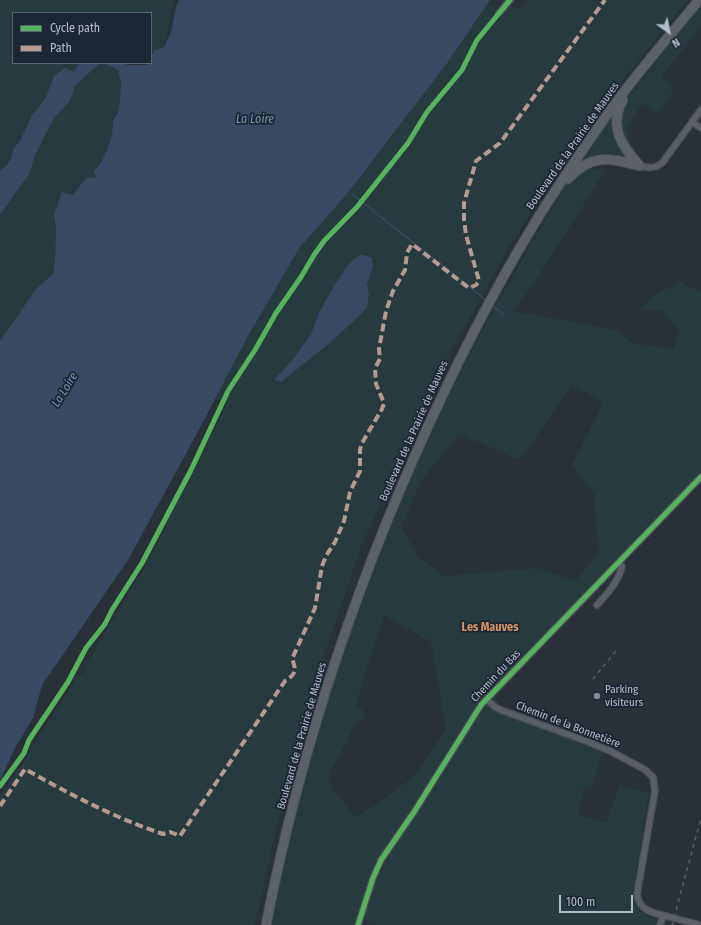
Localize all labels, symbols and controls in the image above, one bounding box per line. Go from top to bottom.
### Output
legend [12,12,152,64]
north arrow [649,12,689,52]
text: Cycle path [50,21,100,35]
text: N [670,35,682,50]
text: Path [50,41,72,55]
street label: Boulevard de la Prairie de Mauves [524,80,622,212]
water label: La Loire [236,113,274,127]
street label: Boulevard de la Prairie de Mauves [377,359,451,503]
water label: La Loire [49,370,81,410]
district label: Les Mauves [462,621,518,635]
street label: Chemin du Bas [468,647,524,705]
street label: Boulevard de la Prairie de Mauves [275,661,329,811]
place label: Parking visiteurs [605,683,643,709]
marker: Parking visiteurs [592,691,602,701]
street label: Chemin de la Bonnetière [514,699,622,751]
scale bar [561,887,635,913]
text: 100 m [566,895,595,909]

